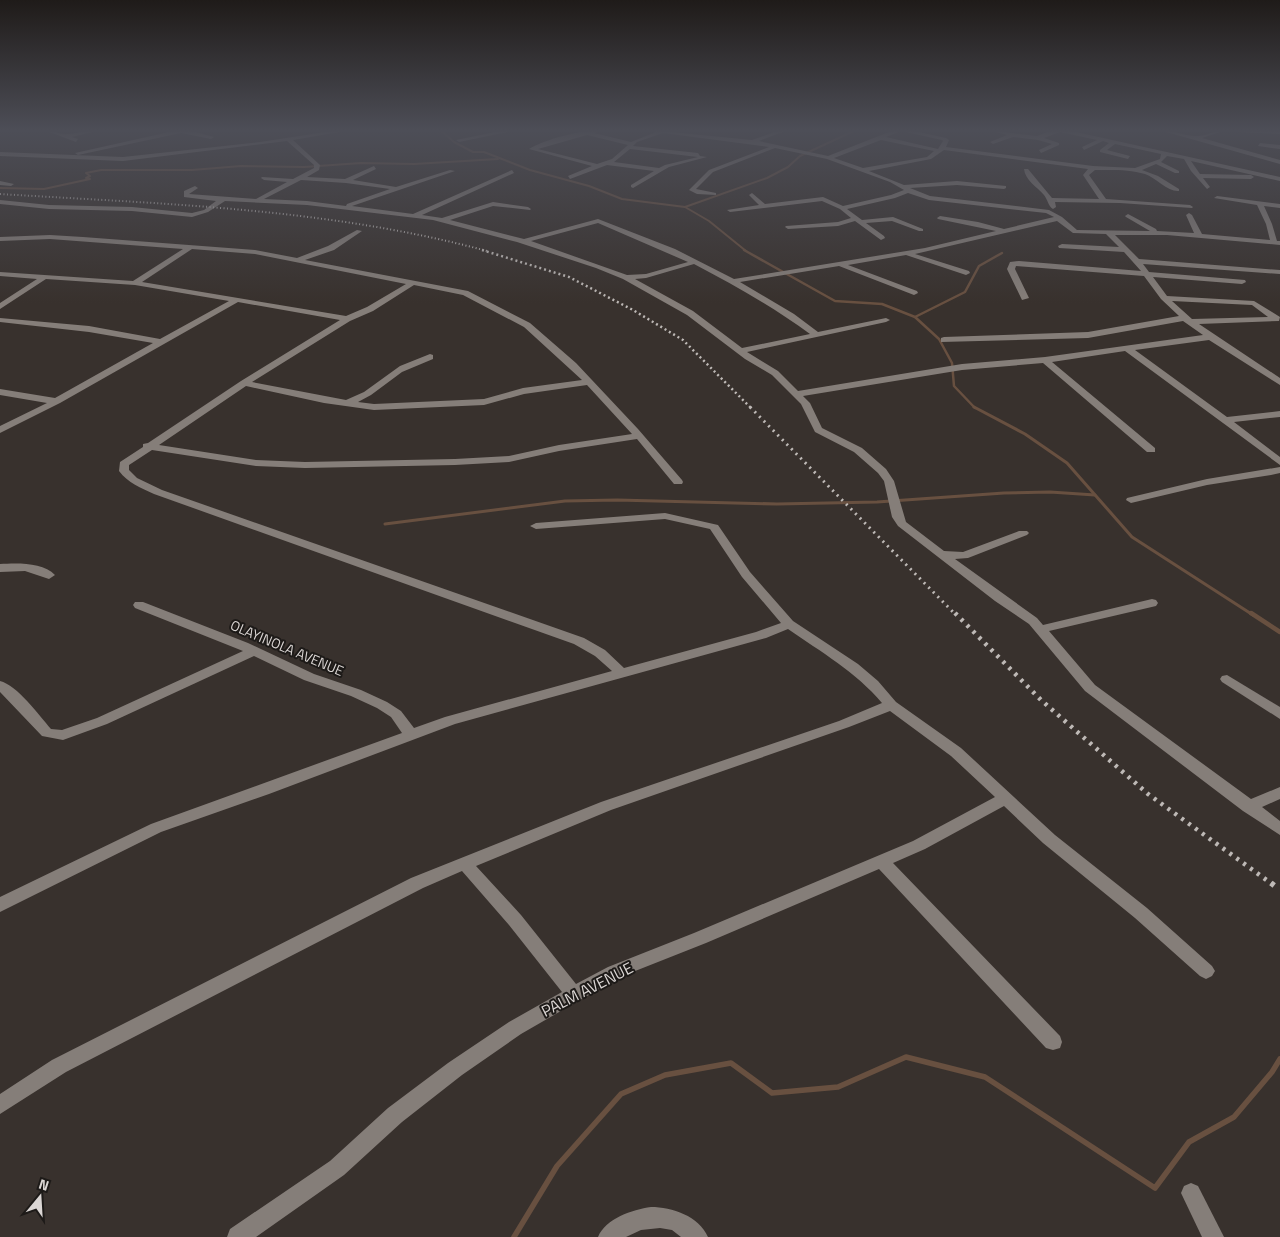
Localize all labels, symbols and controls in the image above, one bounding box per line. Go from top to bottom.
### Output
street label: OLAYINOLA AVENUE [227,614,347,681]
street label: PALM AVENUE [537,955,637,1022]
north arrow [15,1172,65,1222]
text: N [36,1173,52,1196]

